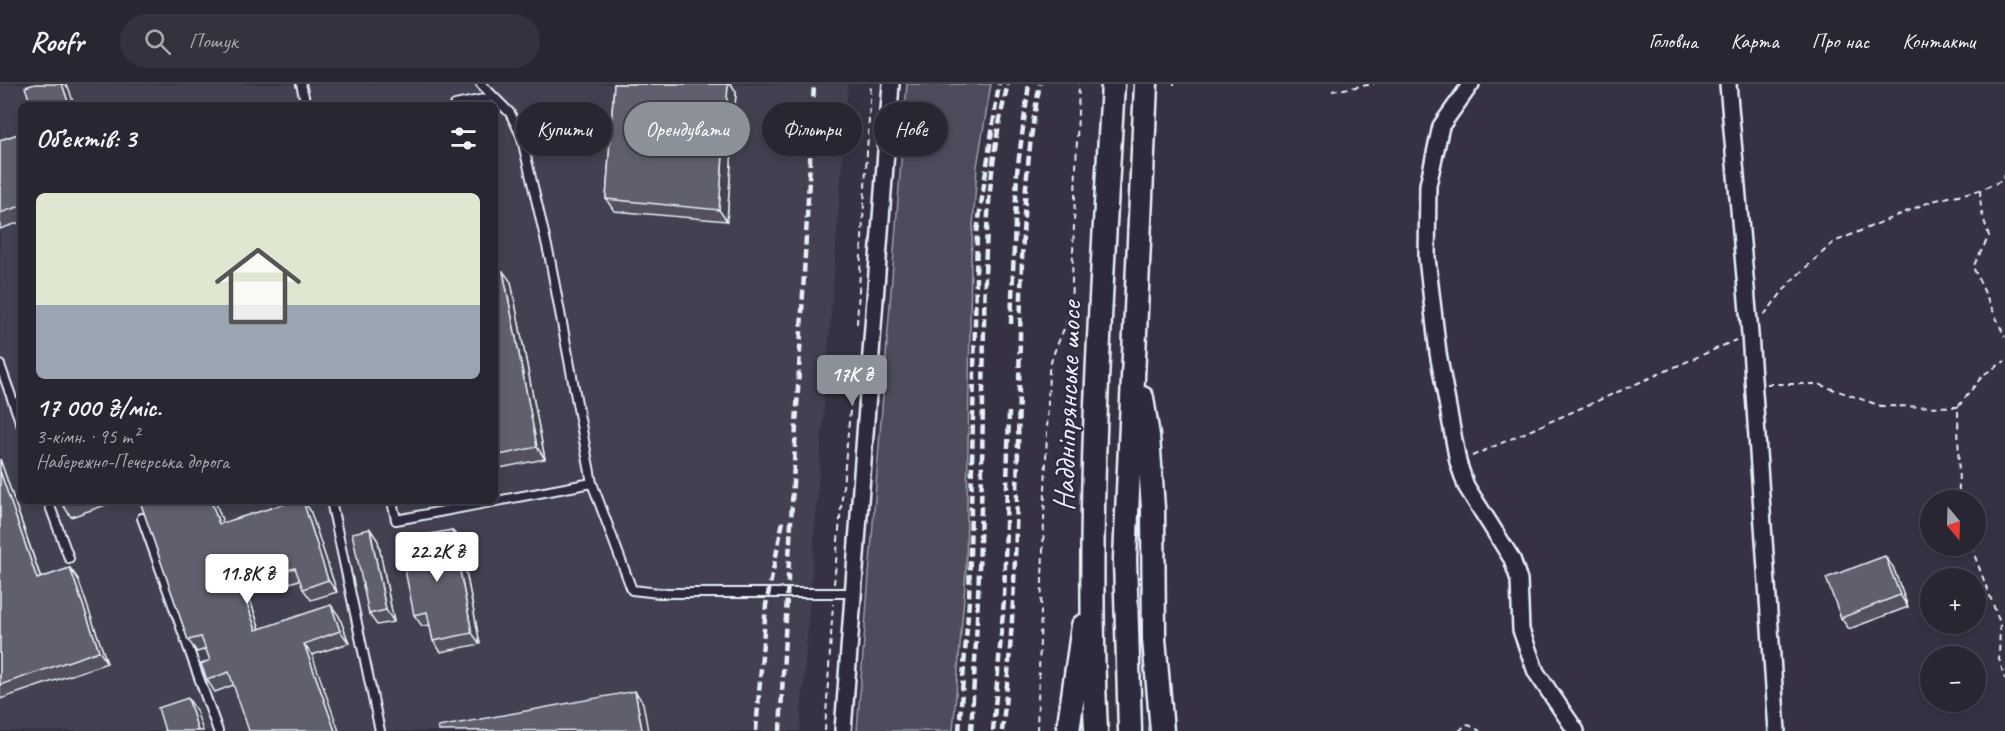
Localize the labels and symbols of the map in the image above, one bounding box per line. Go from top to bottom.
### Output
street label: Наддніпрянське шосе [1044,298,1090,511]
pin: 17K ₴ [810,355,894,406]
north arrow [1920,490,1986,556]
pin: 22.2K ₴ [382,532,492,583]
pin: 11.8K ₴ [192,554,302,605]

